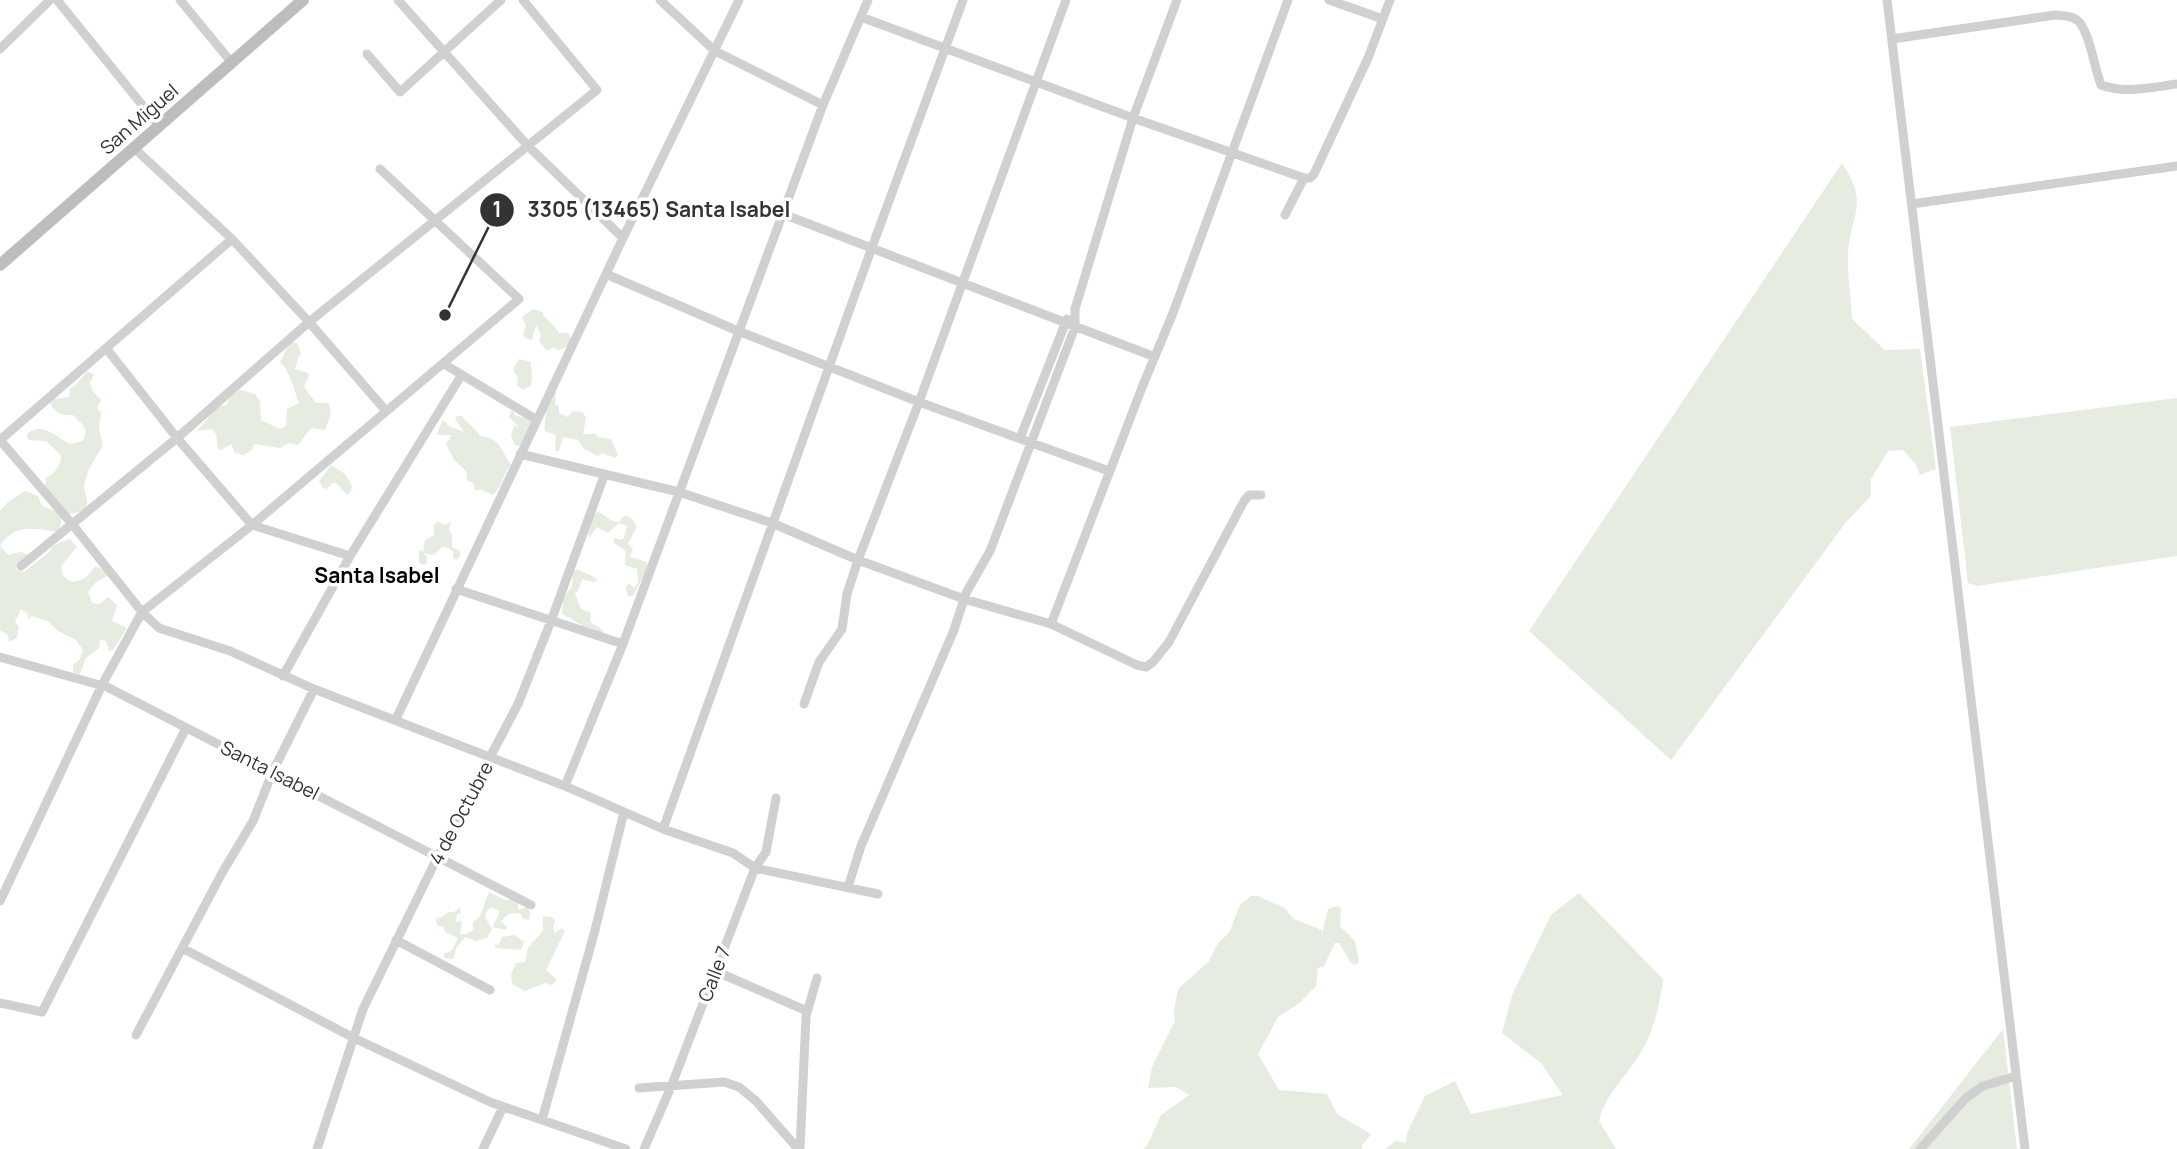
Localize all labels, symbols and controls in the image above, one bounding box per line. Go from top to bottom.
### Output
street label: San Miguel [94,78,184,160]
callout: 3305 (13465) Santa Isabel [479,189,805,231]
text: 1 [492,195,502,223]
text: 3305 (13465) Santa Isabel [528,195,790,223]
district label: Santa Isabel [314,561,440,589]
street label: Santa Isabel [216,734,324,806]
street label: 4 de Octubre [423,757,499,869]
street label: Calle 7 [692,943,736,1005]

